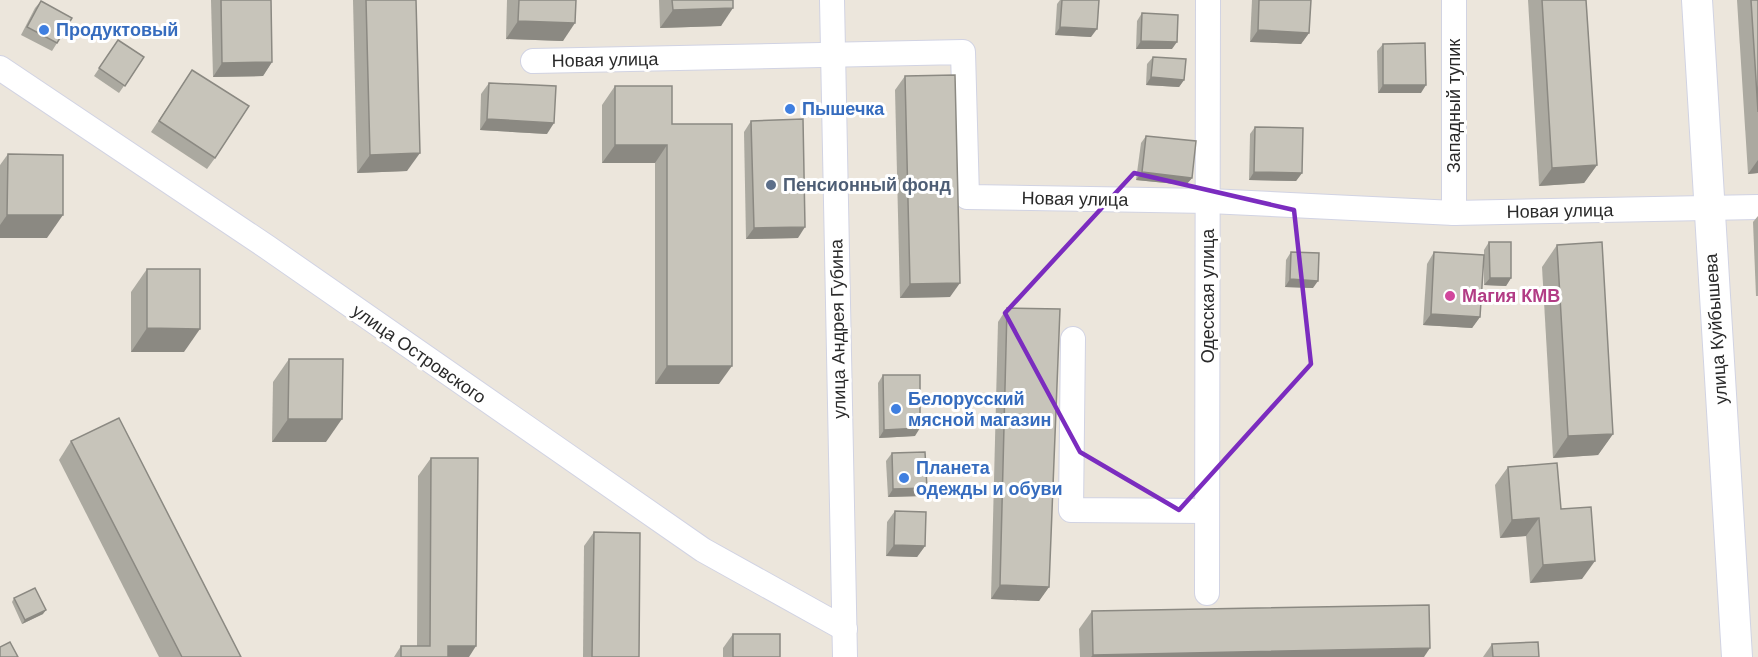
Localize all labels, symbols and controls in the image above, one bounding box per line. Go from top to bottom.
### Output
place label: Продуктовый [56,20,178,40]
marker: Продуктовый [37,23,51,37]
street label: Западный тупик [1444,39,1464,173]
street label: Новая улица [552,49,659,71]
place label: Пышечка [802,99,885,119]
marker: Пышечка [783,102,797,116]
place label: Пенсионный фонд [783,175,951,195]
marker: Пенсионный фонд [764,178,778,192]
street label: Новая улица [1022,188,1129,210]
street label: Новая улица [1507,200,1614,222]
street label: Одесская улица [1198,228,1218,363]
street label: улица Андрея Губина [826,238,850,419]
street label: улица Куйбышева [1701,252,1731,405]
place label: Магия КМВ [1462,286,1560,306]
marker: Магия КМВ [1443,289,1457,303]
street label: улица Островского [348,300,490,408]
place label: Белорусский мясной магазин [908,389,1051,430]
marker: Белорусский мясной магазин [889,402,903,416]
place label: Планета одежды и обуви [916,458,1063,499]
marker: Планета одежды и обуви [897,471,911,485]

